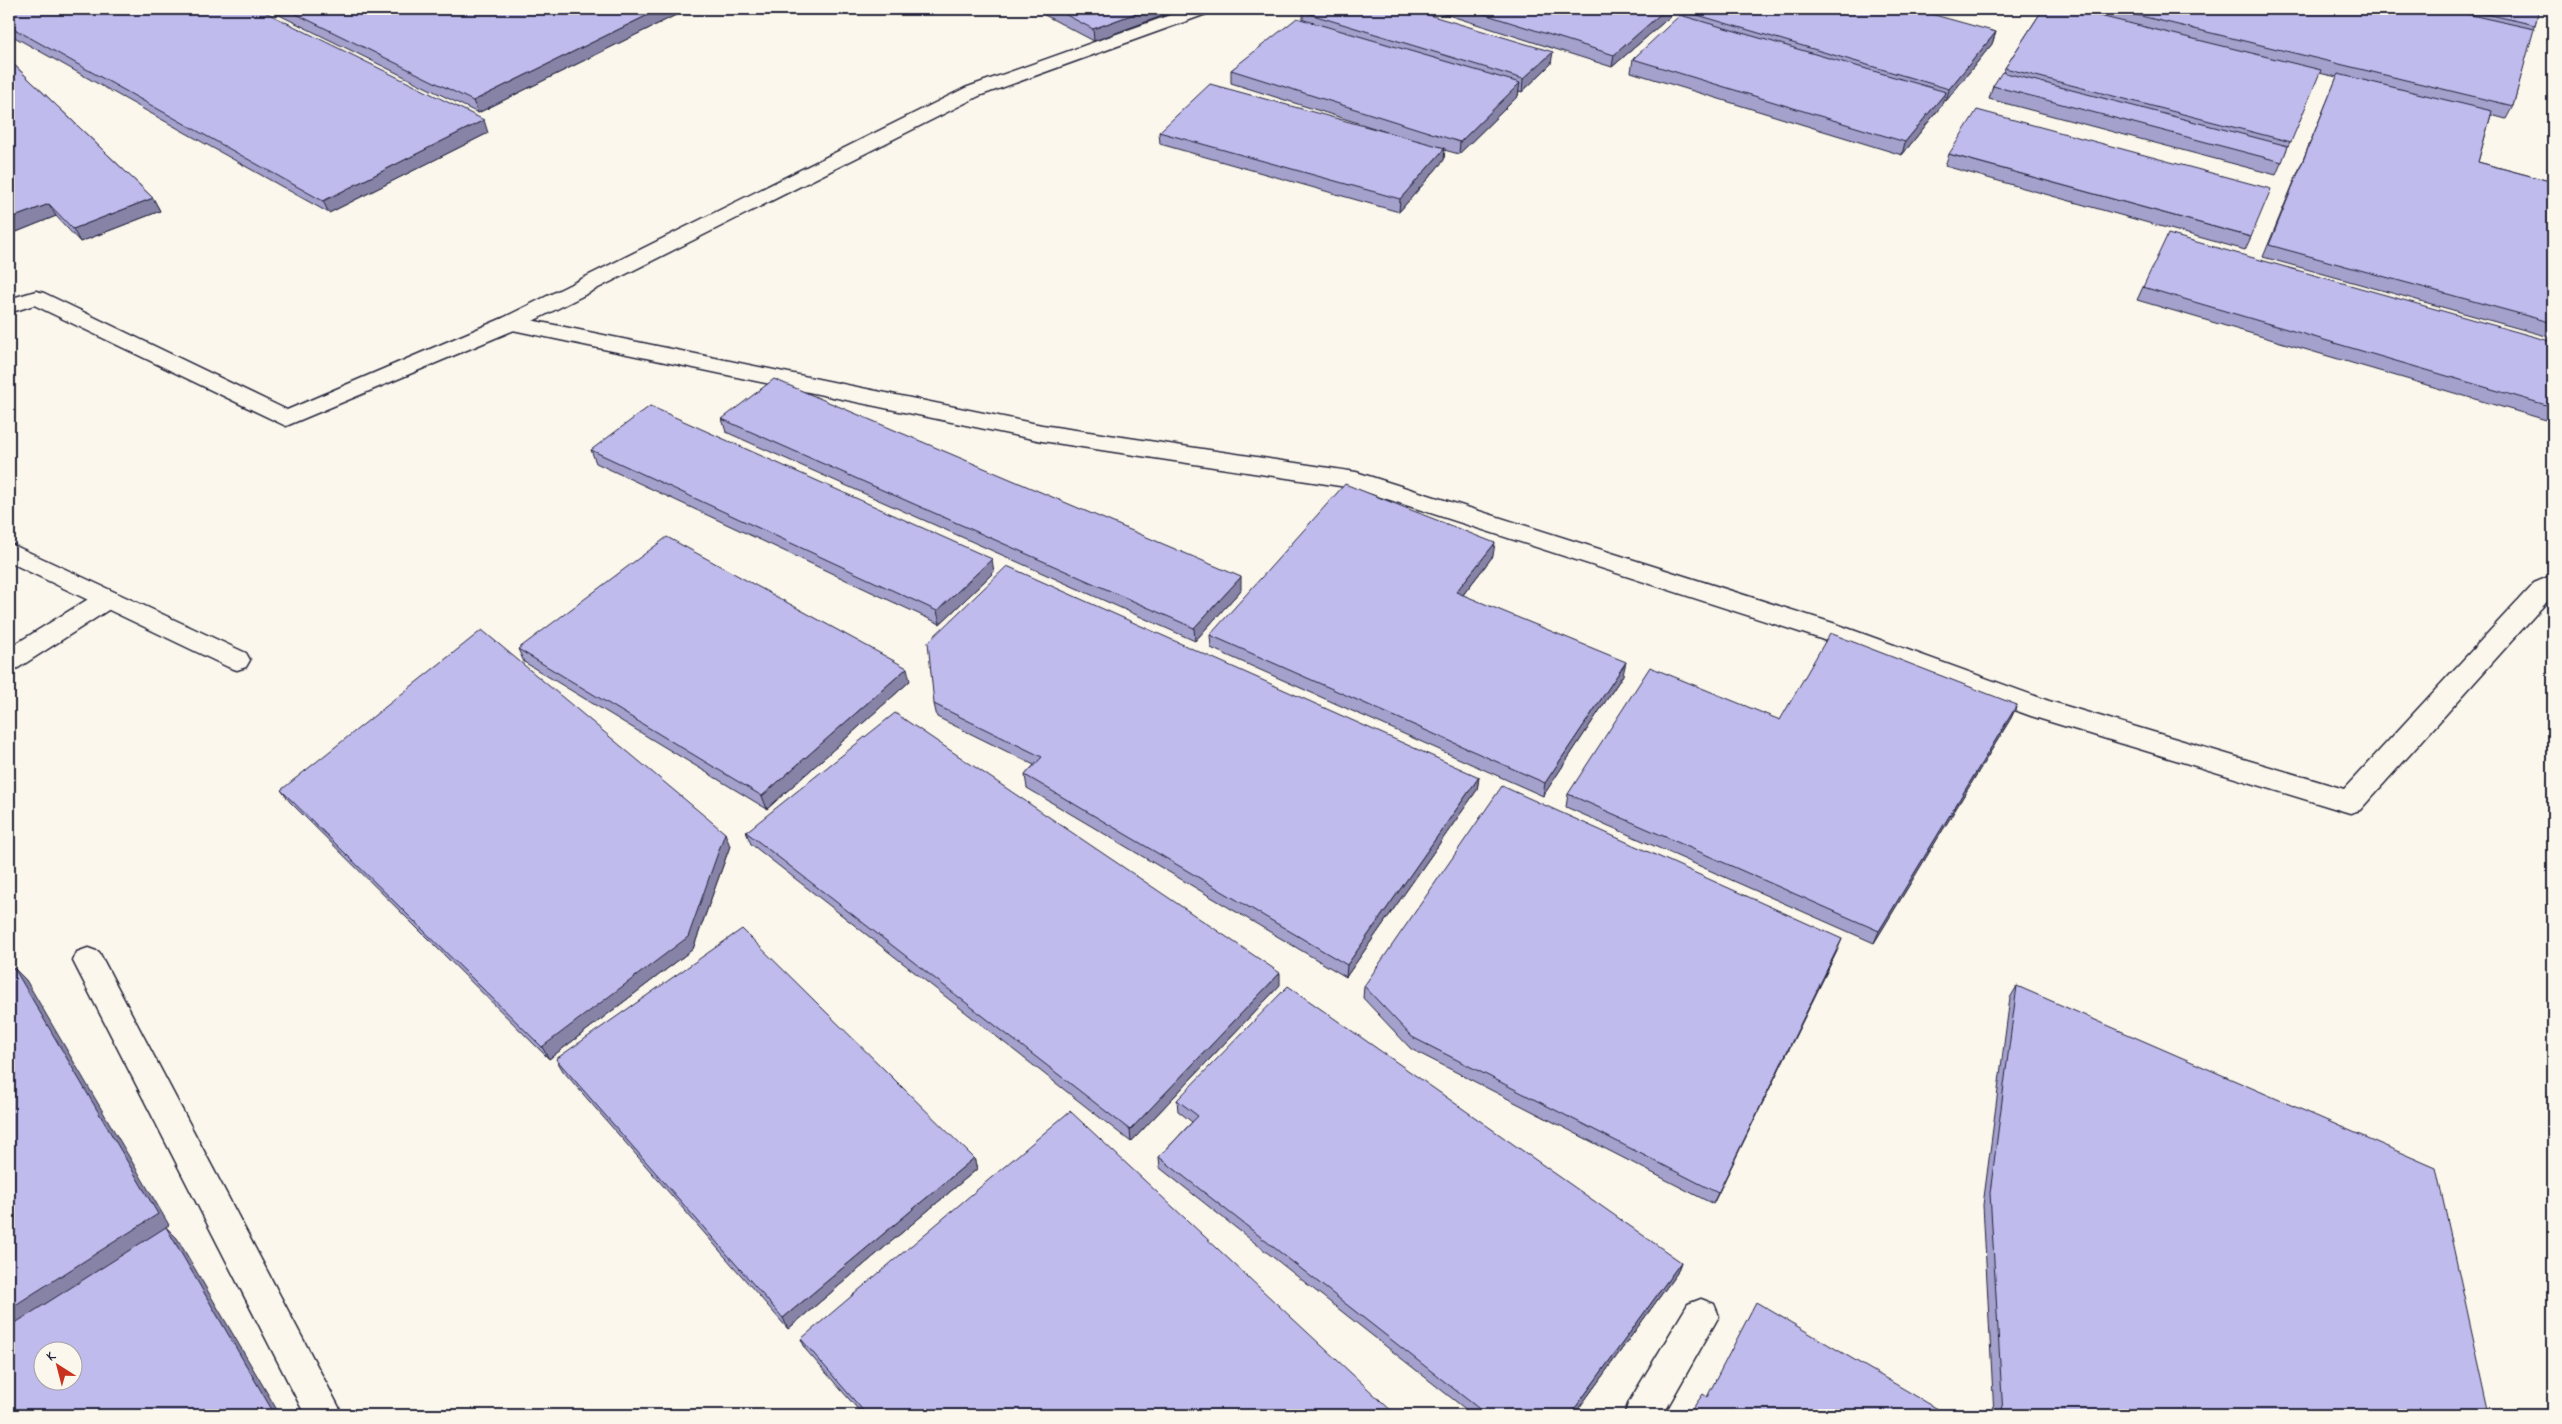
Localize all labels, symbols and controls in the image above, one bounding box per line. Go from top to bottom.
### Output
north arrow [32,1342,82,1392]
text: K [42,1345,61,1367]

